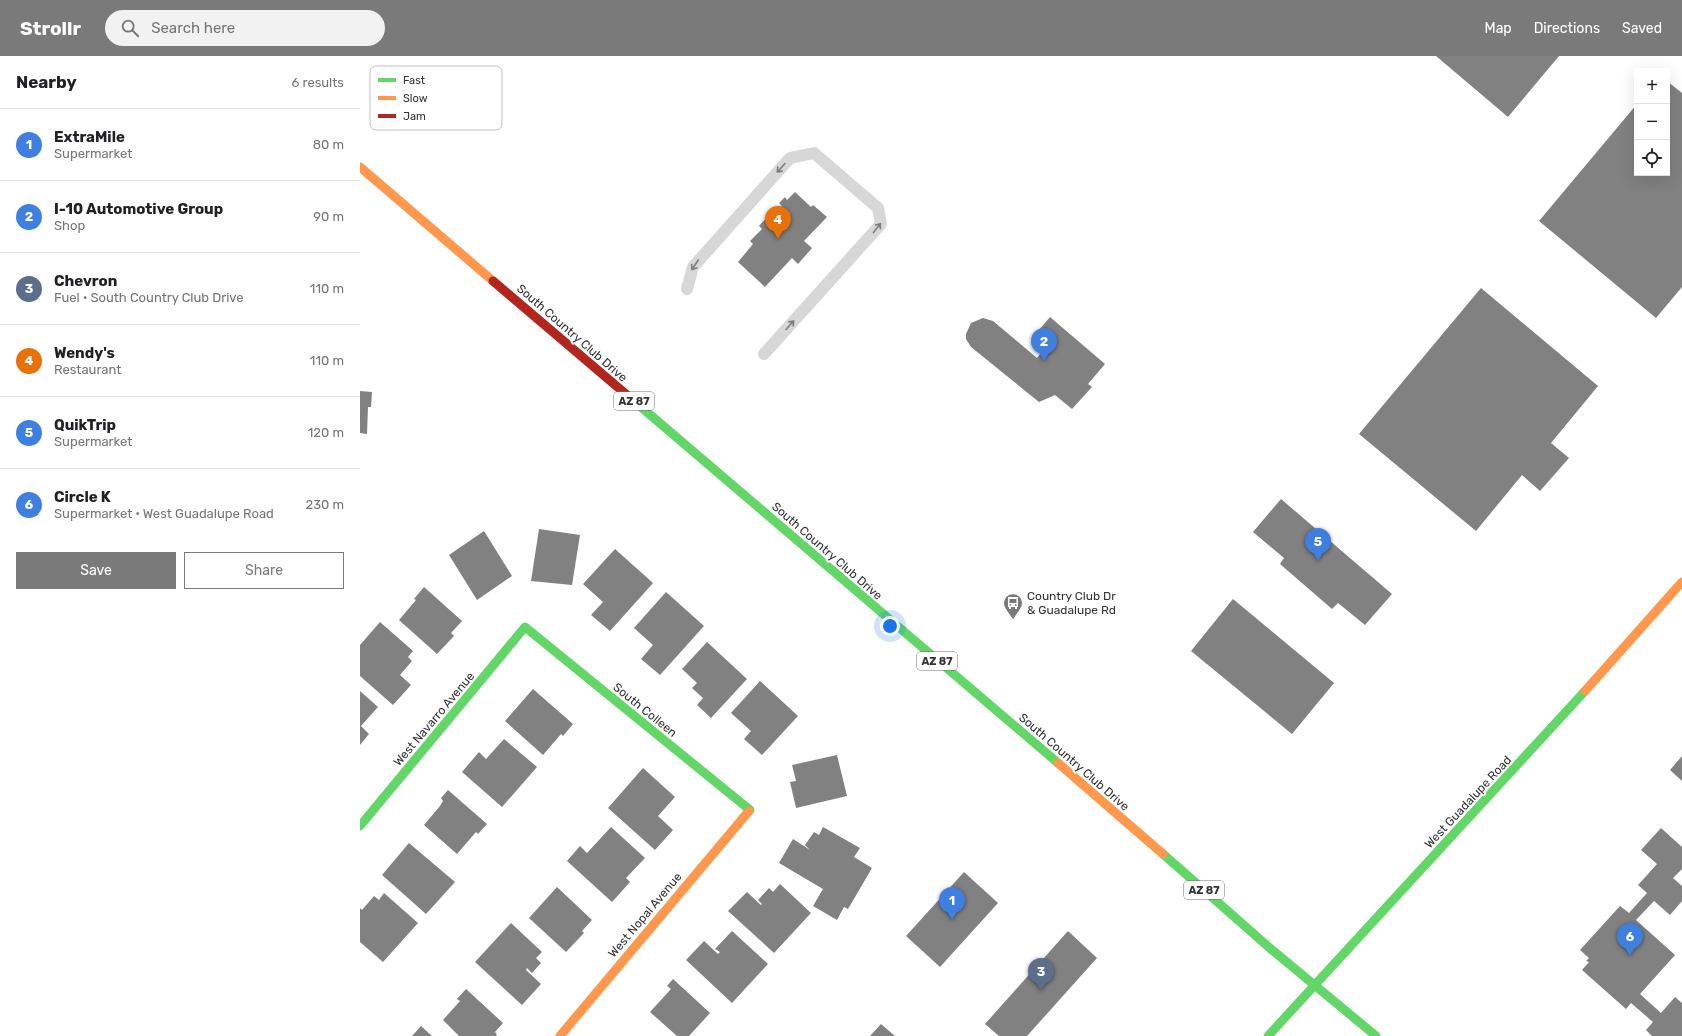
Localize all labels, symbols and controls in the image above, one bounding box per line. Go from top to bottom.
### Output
search box [105,10,385,46]
text: Strollr [20,17,81,40]
icon: search [119,17,141,39]
text: Search here [151,19,235,37]
text: Map [1485,20,1512,37]
text: Directions [1534,20,1600,37]
text: Saved [1622,20,1662,37]
legend [370,66,502,130]
map controls [1634,68,1670,176]
button: + [1634,68,1670,104]
text: Nearby [16,72,77,92]
text: Fast [403,74,426,87]
text: 6 results [292,75,344,90]
text: Slow [403,92,428,105]
button: − [1634,104,1670,140]
text: Jam [403,110,426,123]
text: ExtraMile [54,128,125,146]
text: 1 [26,137,32,152]
text: 80 m [313,137,344,152]
button: locate [1634,140,1670,176]
text: Supermarket [54,146,132,161]
one-way arrow [777,162,786,172]
text: I-10 Automotive Group [54,200,223,218]
pin: 4 [765,206,791,239]
text: 2 [25,209,33,224]
text: 90 m [313,209,344,224]
text: Shop [54,218,85,233]
one-way arrow [873,223,881,234]
one-way arrow [691,260,700,271]
text: Chevron [54,272,117,290]
text: 3 [25,281,33,296]
text: 110 m [310,281,344,296]
street label: South Country Club Drive [514,281,630,385]
text: Fuel · South Country Club Drive [54,290,244,305]
one-way arrow [786,320,795,330]
pin: 2 [1031,328,1057,361]
text: Wendy's [54,344,115,362]
text: 4 [25,353,33,368]
text: 110 m [310,353,344,368]
text: Restaurant [54,362,121,377]
road number: AZ 87 [614,392,654,410]
text: QuikTrip [54,416,116,434]
text: 5 [25,425,33,440]
text: 120 m [308,425,344,440]
text: Supermarket [54,434,132,449]
text: Circle K [54,488,111,506]
text: 6 [25,497,33,512]
text: 230 m [306,497,344,512]
street label: South Country Club Drive [769,499,885,603]
text: Supermarket · West Guadalupe Road [54,506,274,521]
pin: 5 [1305,528,1331,561]
button: Save [16,552,176,589]
button: Share [184,552,344,589]
place label: Country Club Dr & Guadalupe Rd [1027,589,1116,617]
bus stop icon: Country Club Dr & Guadalupe Rd [1002,592,1024,620]
your location [880,616,900,636]
road number: AZ 87 [917,652,957,670]
street label: West Navarro Avenue [391,669,478,769]
street label: South Colleen [610,680,680,740]
street label: South Country Club Drive [1016,710,1132,814]
street label: West Guadalupe Road [1422,753,1514,851]
street label: West Nopal Avenue [605,870,685,960]
road number: AZ 87 [1184,881,1224,899]
pin: 1 [939,887,965,920]
pin: 6 [1617,923,1643,956]
pin: 3 [1028,958,1054,991]

